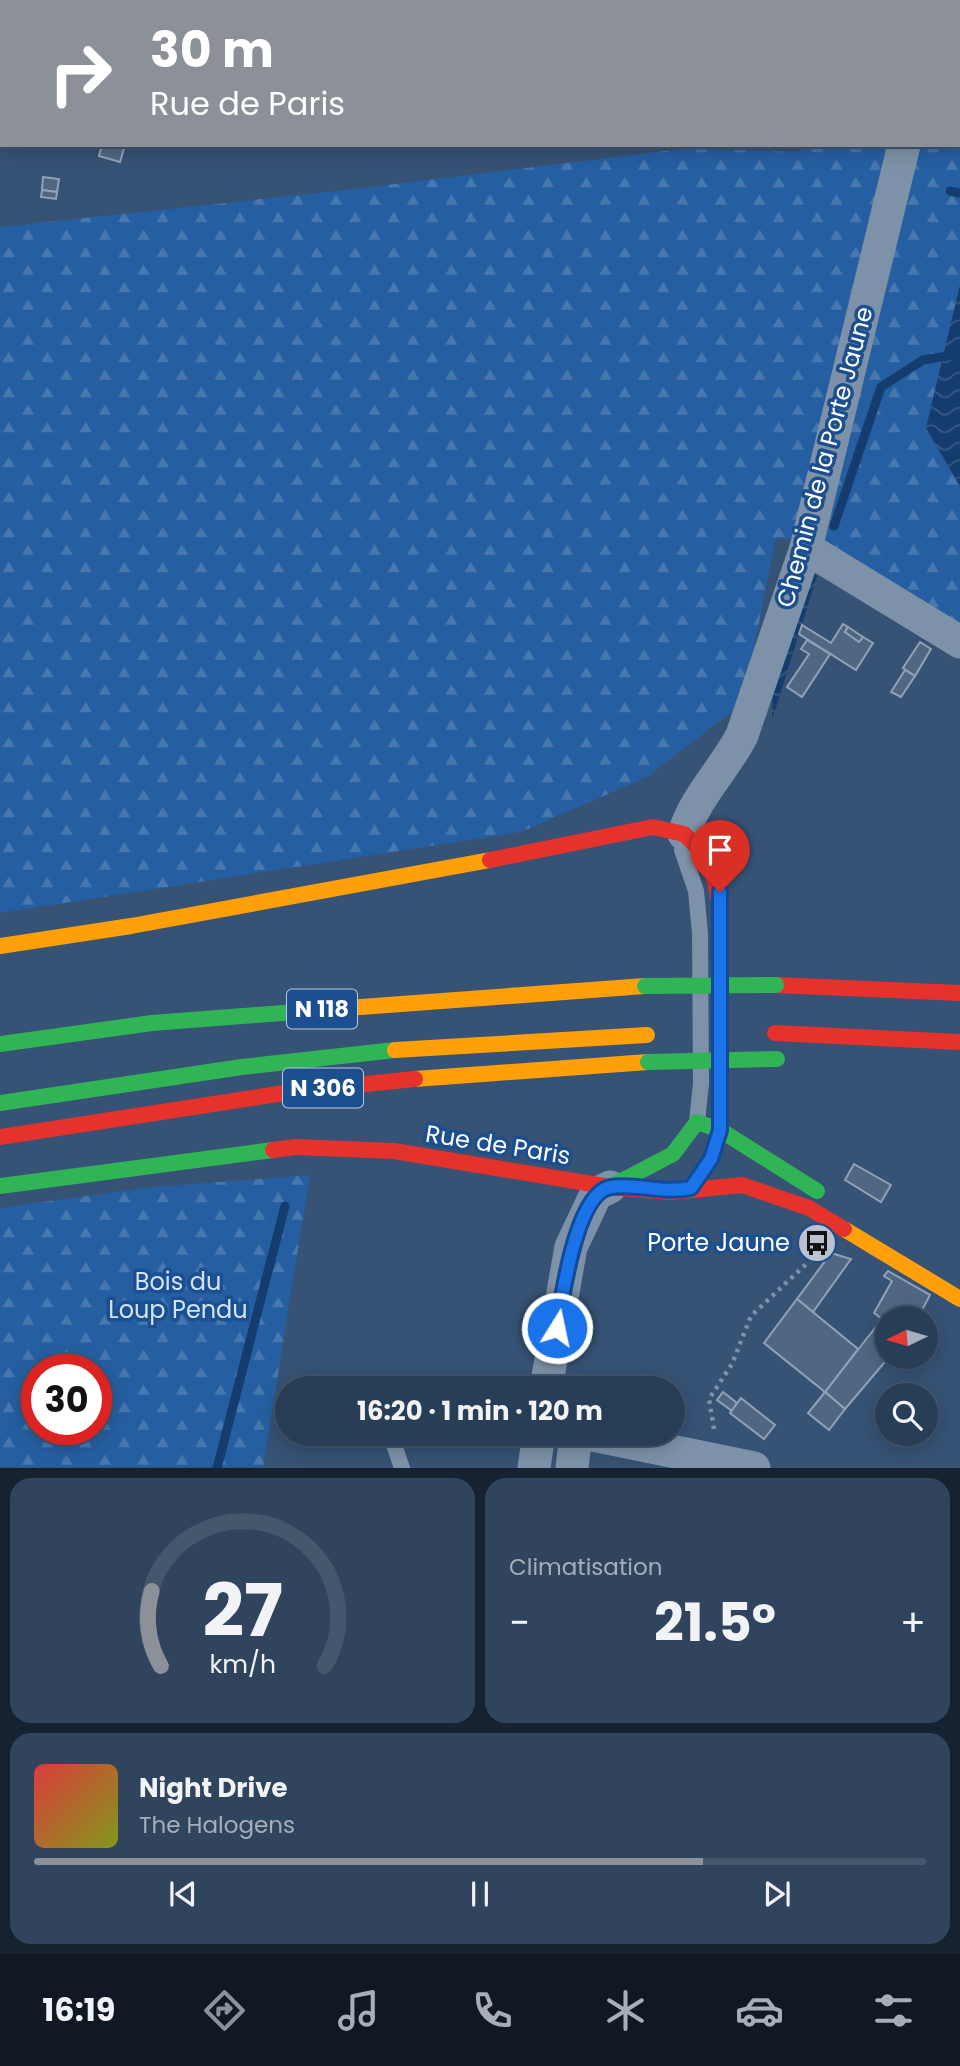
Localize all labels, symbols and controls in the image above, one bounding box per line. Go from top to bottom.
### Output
text: 30 m [150,16,274,84]
icon: right [35,28,126,119]
text: Rue de Paris [150,81,345,126]
street label: Chemin de la Porte Jaune [768,303,881,611]
pin [690,820,750,892]
icon: arrive [701,831,739,869]
road number: N 118 [287,990,357,1028]
road number: N 306 [283,1068,363,1107]
street label: Rue de Paris [423,1117,573,1172]
bus stop icon: Porte Jaune [796,1222,838,1264]
place label: Porte Jaune [647,1226,790,1259]
park label: Bois du Loup Pendu [108,1265,248,1326]
position arrow [520,1291,594,1365]
north arrow [875,1306,938,1368]
map controls [875,1306,938,1446]
speed limit sign: 30 [21,1354,112,1445]
button: search [875,1383,938,1446]
text: 16:20 · 1 min · 120 m [357,1393,603,1429]
text: Climatisation [509,1551,662,1583]
text: 27 [202,1561,283,1662]
text: 21.5° [654,1586,776,1659]
text: − [509,1596,530,1649]
text: + [900,1596,926,1649]
text: km/h [209,1647,276,1682]
text: Night Drive [139,1770,287,1806]
text: The Halogens [139,1809,295,1841]
icon: previous [164,1875,202,1913]
icon: pause [461,1875,499,1913]
icon: next [758,1875,796,1913]
icon: directions [200,1986,249,2035]
icon: music [334,1986,383,2035]
icon: phone [468,1986,517,2035]
icon: climate [601,1986,650,2035]
icon: car [735,1986,784,2035]
icon: filters [869,1986,918,2035]
text: 16:19 [42,1987,116,2032]

